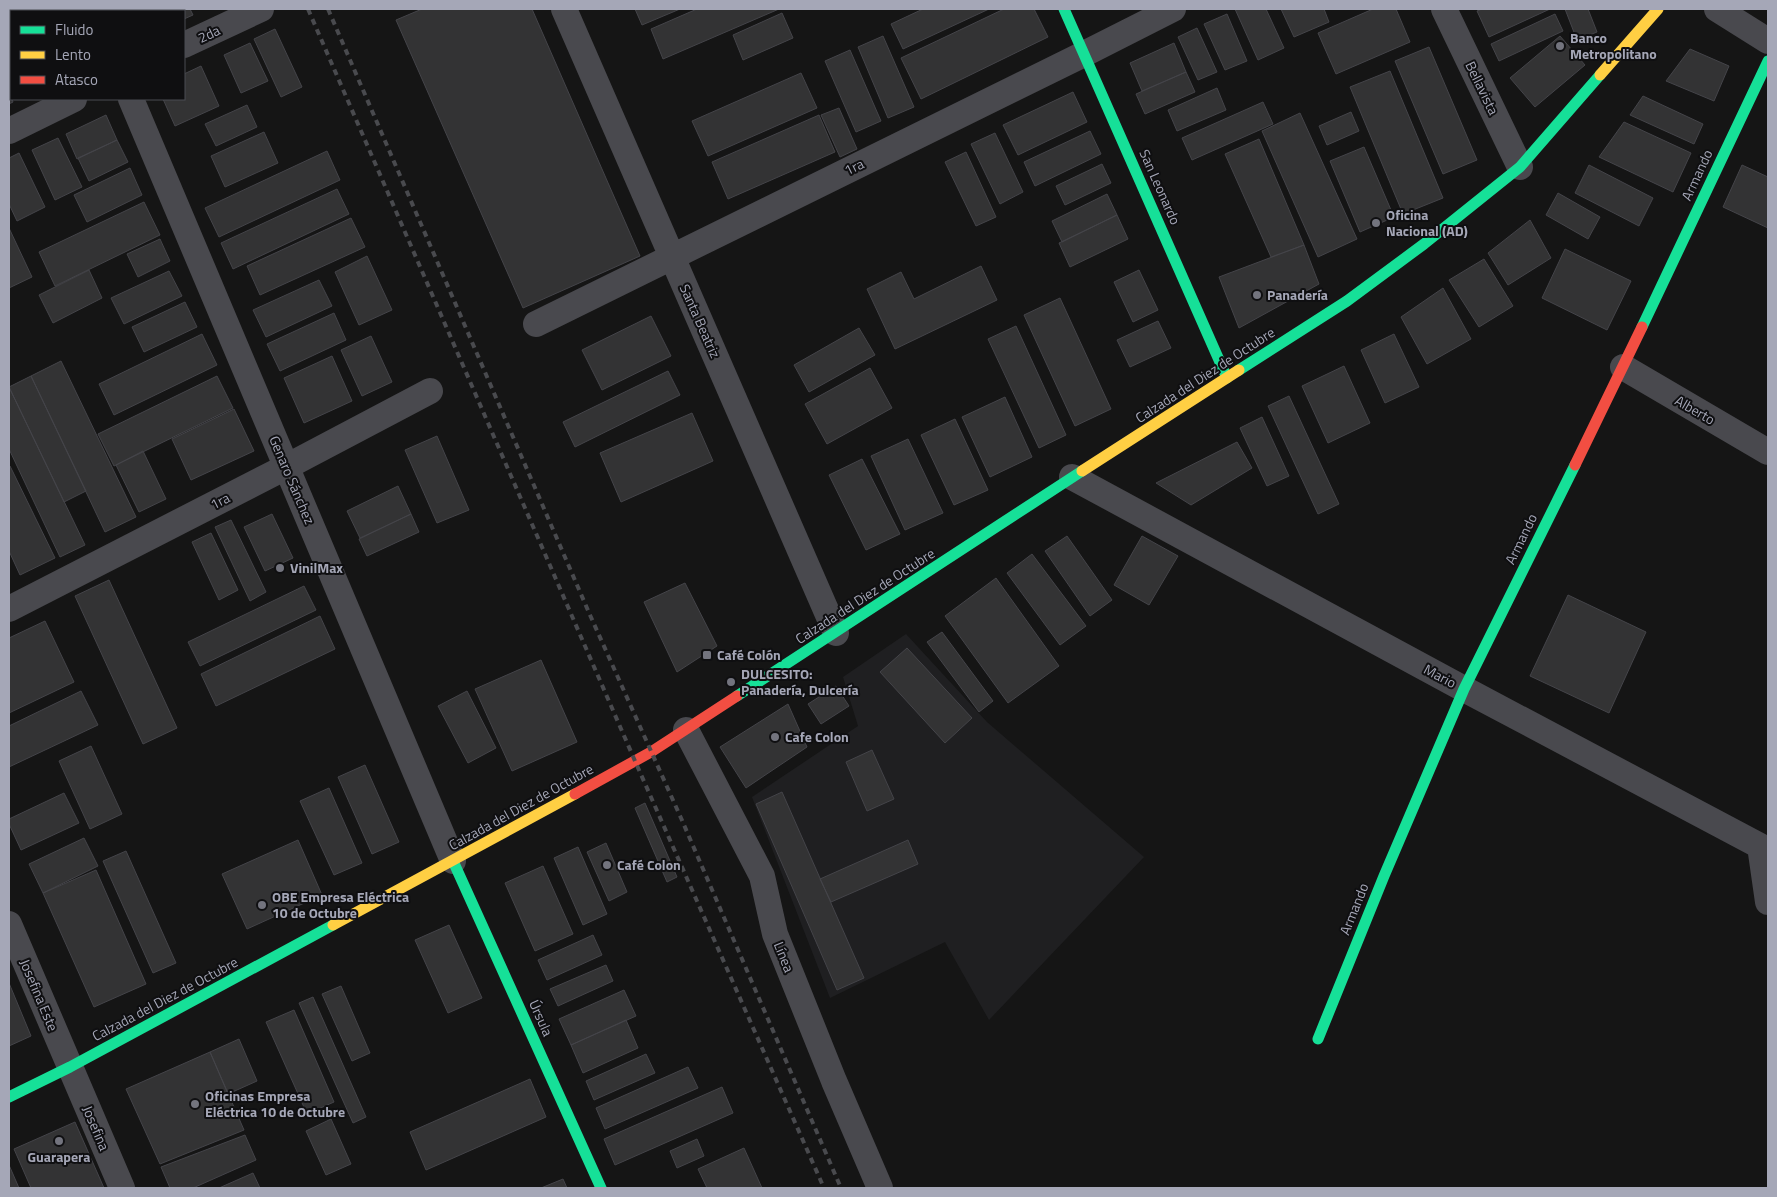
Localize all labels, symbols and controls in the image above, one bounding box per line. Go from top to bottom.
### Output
legend [10,10,185,100]
text: Fluido [55,18,94,41]
street label: 2da [194,19,223,48]
place label: Banco Metropolitano [1570,27,1657,64]
marker: Banco Metropolitano [1554,40,1566,52]
text: Lento [55,43,91,66]
street label: Bellavista [1460,57,1504,118]
text: Atasco [55,68,98,91]
street label: San Leonardo [1135,146,1186,228]
street label: Armando [1676,146,1718,204]
street label: 1ra [840,153,867,180]
place label: Oficina Nacional (AD) [1386,204,1468,241]
marker: Oficina Nacional (AD) [1370,217,1382,229]
street label: Santa Beatriz [675,280,726,361]
place label: Panadería [1267,284,1328,305]
marker: Panadería [1251,289,1263,301]
street label: Calzada del Diez de Octubre [1131,322,1279,428]
street label: Alberto [1671,390,1719,429]
street label: Genaro Sánchez [264,432,321,527]
street label: 1ra [206,487,233,514]
street label: Armando [1499,510,1542,568]
street label: Calzada del Diez de Octubre [791,543,939,649]
place label: VinilMax [290,557,343,578]
marker: VinilMax [274,562,286,574]
place label: Café Colón [717,644,781,665]
marker: Café Colón [701,649,713,661]
street label: Mario [1420,658,1460,693]
place label: DULCESITO: Panadería, Dulcería [741,663,859,700]
marker: DULCESITO: Panadería, Dulcería [725,676,737,688]
place label: Cafe Colon [785,726,849,747]
marker: Cafe Colon [769,731,781,743]
street label: Calzada del Diez de Octubre [445,758,597,855]
place label: Café Colon [617,854,681,875]
marker: Café Colon [601,859,613,871]
street label: Armando [1334,880,1373,938]
place label: OBE Empresa Eléctrica 10 de Octubre [272,886,409,923]
marker: OBE Empresa Eléctrica 10 de Octubre [256,899,268,911]
street label: Línea [769,938,800,975]
street label: Calzada del Diez de Octubre [88,951,241,1046]
street label: Josefina Este [15,955,64,1034]
street label: Úrsula [524,996,559,1039]
place label: Oficinas Empresa Eléctrica 10 de Octubre [205,1085,345,1122]
marker: Oficinas Empresa Eléctrica 10 de Octubre [189,1098,201,1110]
street label: Josefina [78,1102,115,1154]
marker: Guarapera [53,1135,65,1147]
place label: Guarapera [28,1146,90,1167]

